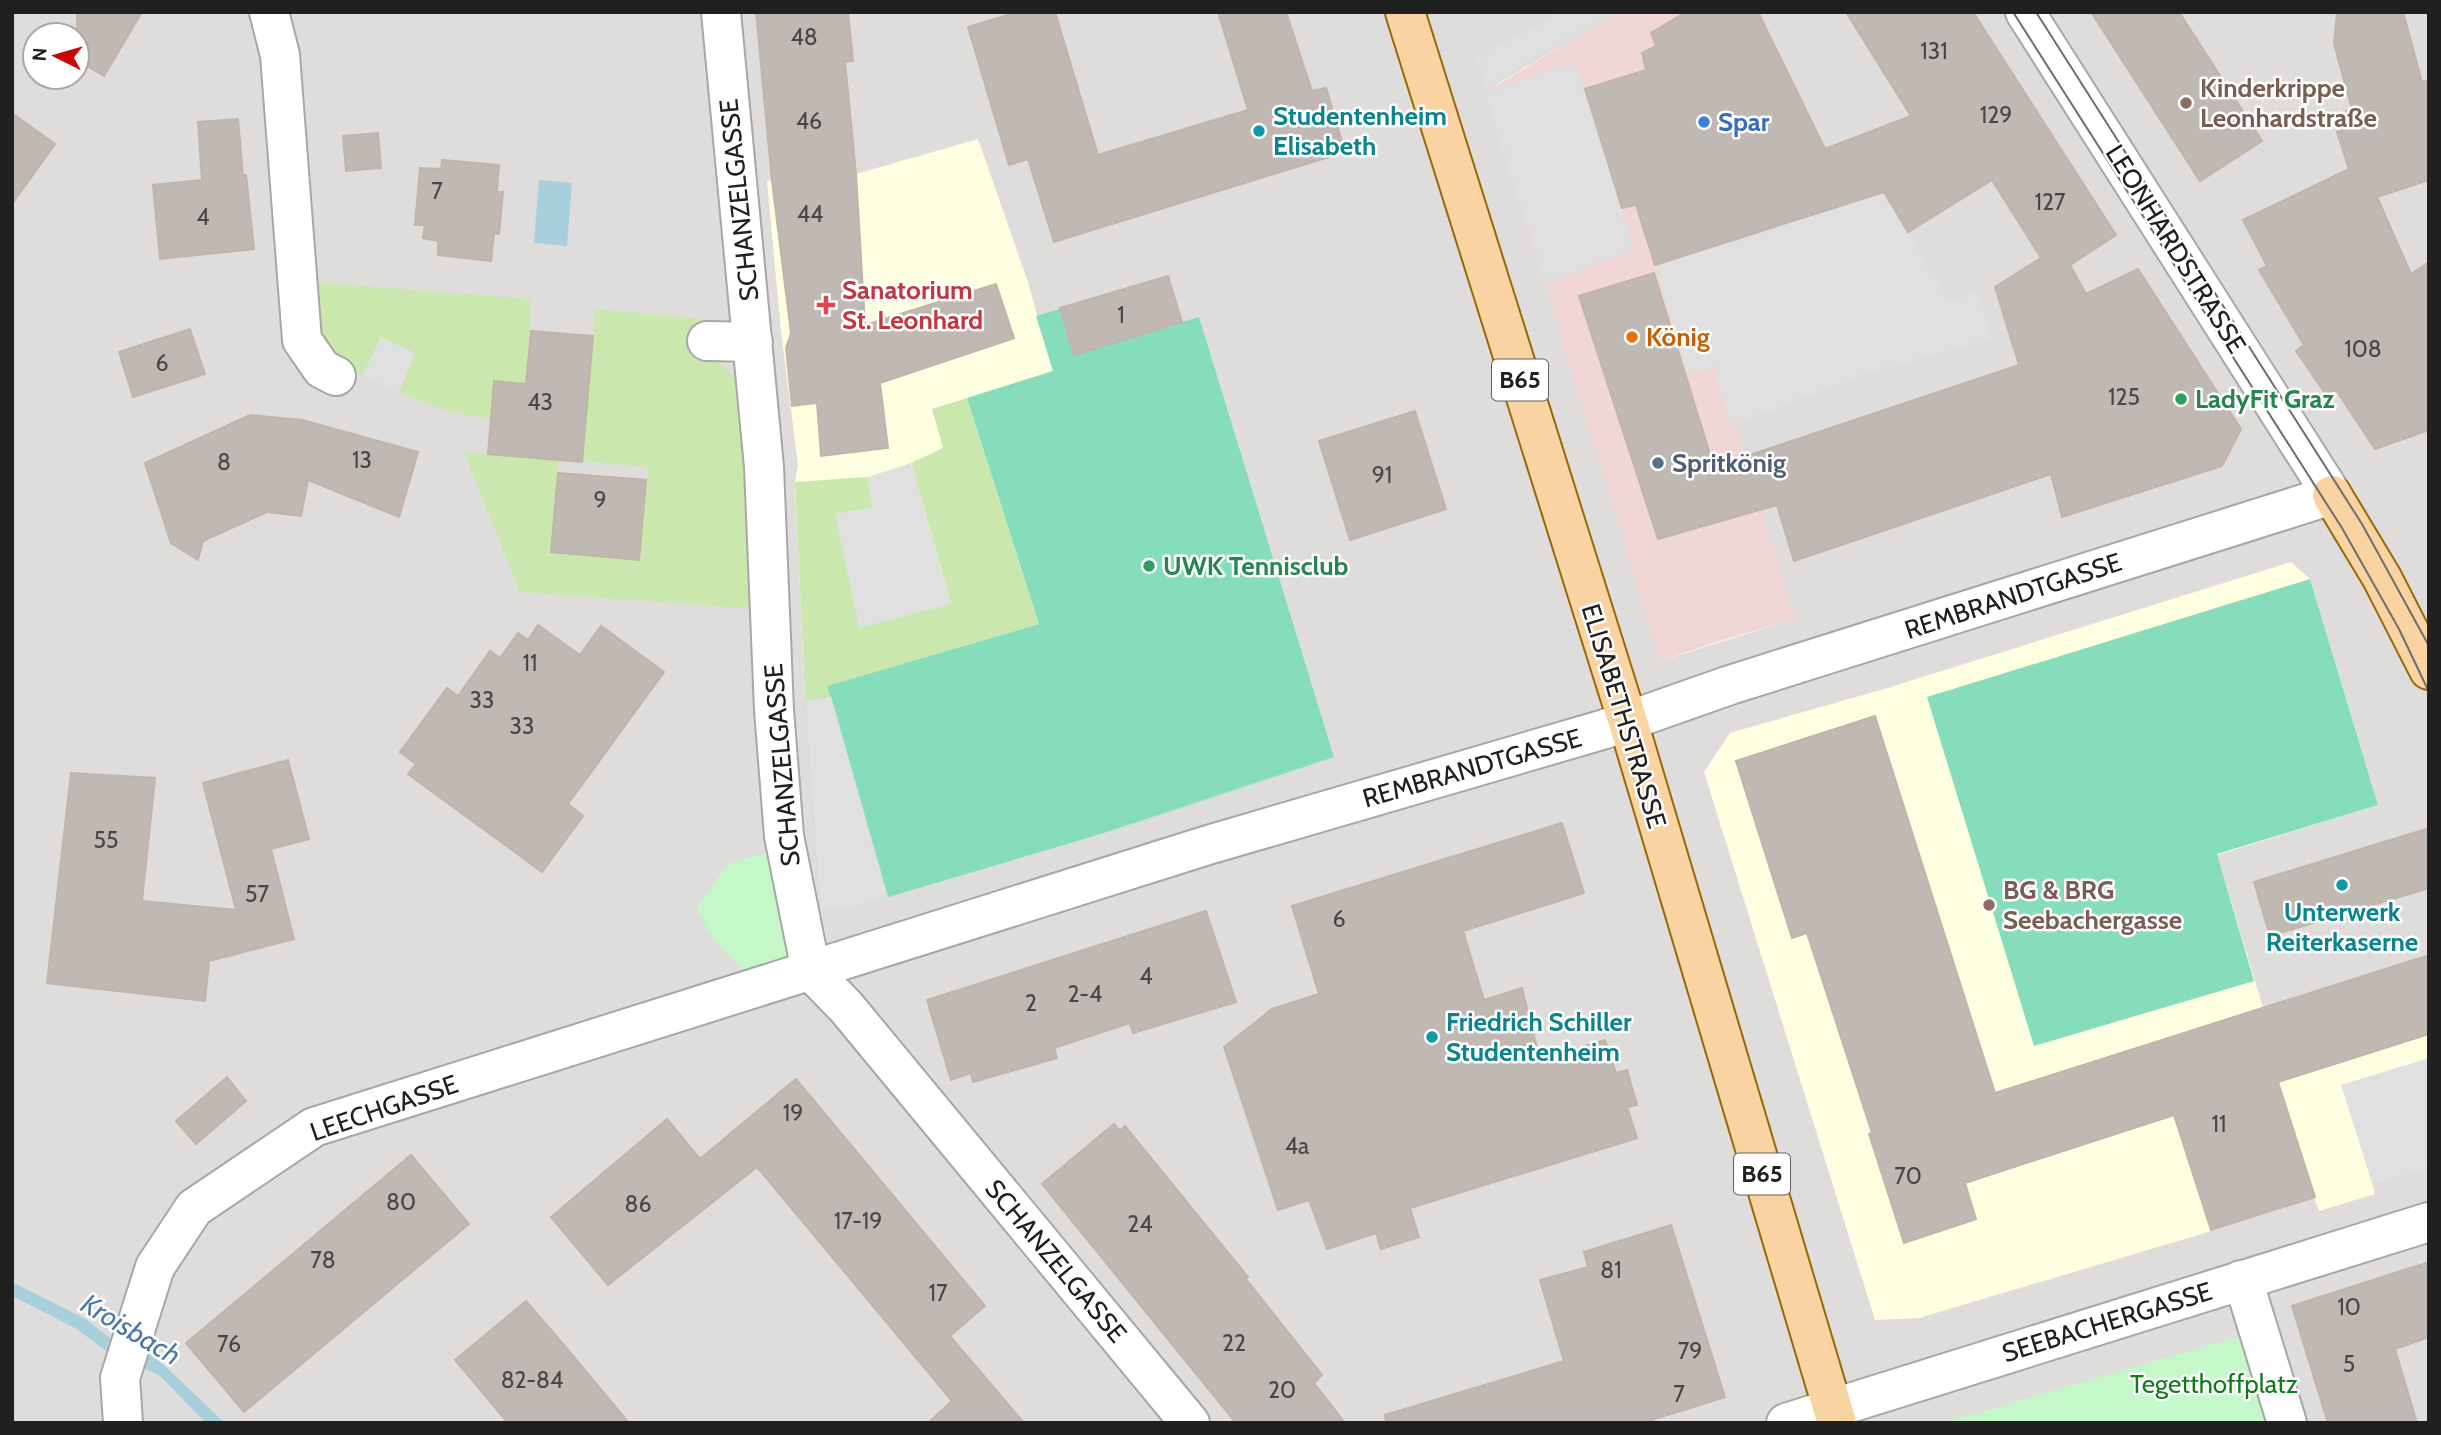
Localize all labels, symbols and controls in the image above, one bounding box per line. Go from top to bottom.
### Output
north arrow [21,21,91,91]
house number: 48 [790,23,818,51]
house number: 131 [1920,37,1948,65]
text: N [28,47,52,62]
place label: Kinderkrippe Leonhardstraße [2200,72,2377,134]
marker: Kinderkrippe Leonhardstraße [2178,95,2194,111]
street label: SCHANZELGASSE [712,97,766,303]
place label: Studentenheim Elisabeth [1273,100,1447,162]
house number: 129 [1980,101,2012,129]
place label: Spar [1718,106,1770,138]
house number: 46 [796,107,822,135]
marker: Spar [1696,114,1712,130]
marker: Studentenheim Elisabeth [1251,123,1267,139]
street label: LEONHARDSTRASSE [2099,139,2253,359]
house number: 7 [431,177,443,205]
house number: 127 [2034,188,2066,216]
house number: 44 [797,200,823,228]
house number: 4 [196,203,210,231]
place label: Sanatorium St. Leonhard [842,274,983,336]
marker: Sanatorium St. Leonhard [816,295,836,315]
house number: 1 [1117,301,1125,329]
place label: König [1646,321,1710,353]
marker: König [1624,329,1640,345]
house number: 108 [2344,335,2382,363]
house number: 6 [155,349,169,377]
road number: B65 [1492,360,1548,400]
house number: 125 [2108,383,2140,411]
place label: LadyFit Graz [2195,383,2335,415]
house number: 43 [527,388,553,416]
marker: LadyFit Graz [2173,391,2189,407]
house number: 13 [352,446,372,474]
place label: Spritkönig [1672,447,1786,479]
house number: 8 [217,448,231,476]
marker: Spritkönig [1650,455,1666,471]
house number: 91 [1372,461,1392,489]
house number: 9 [593,486,607,514]
street label: REMBRANDTGASSE [1900,546,2126,646]
place label: UWK Tennisclub [1163,550,1349,582]
marker: UWK Tennisclub [1141,558,1157,574]
street label: ELISABETHSTRASSE [1575,600,1673,832]
house number: 11 [523,649,538,677]
street label: SCHANZELGASSE [757,662,807,868]
house number: 33 [470,686,494,714]
house number: 33 [510,712,534,740]
street label: REMBRANDTGASSE [1359,721,1585,815]
house number: 55 [94,826,118,854]
place label: BG & BRG Seebachergasse [2003,874,2182,936]
marker: Unterwerk Reiterkaserne [2334,877,2350,893]
house number: 57 [245,880,269,908]
place label: Unterwerk Reiterkaserne [2266,896,2418,958]
marker: BG & BRG Seebachergasse [1981,897,1997,913]
house number: 6 [1332,905,1346,933]
house number: 4 [1139,962,1153,990]
house number: 2-4 [1068,980,1102,1008]
house number: 2 [1025,989,1037,1017]
place label: Friedrich Schiller Studentenheim [1446,1006,1632,1068]
marker: Friedrich Schiller Studentenheim [1424,1029,1440,1045]
street label: LEECHGASSE [306,1068,462,1148]
house number: 19 [783,1099,803,1127]
house number: 11 [2212,1110,2227,1138]
house number: 4a [1285,1132,1309,1160]
road number: B65 [1734,1154,1790,1194]
house number: 70 [1894,1162,1922,1190]
street label: SCHANZELGASSE [978,1173,1134,1349]
house number: 80 [386,1188,416,1216]
house number: 86 [624,1190,652,1218]
house number: 17-19 [834,1207,882,1235]
house number: 24 [1127,1210,1153,1238]
house number: 78 [310,1246,336,1274]
house number: 81 [1600,1256,1622,1284]
street label: SEEBACHERGASSE [1998,1275,2216,1369]
house number: 17 [928,1279,948,1307]
water label: Kroisbach [75,1286,187,1372]
house number: 10 [2337,1293,2361,1321]
house number: 22 [1222,1329,1246,1357]
house number: 76 [217,1330,241,1358]
house number: 79 [1678,1337,1702,1365]
house number: 5 [2343,1350,2355,1378]
house number: 82-84 [501,1366,563,1394]
park label: Tegetthoffplatz [2130,1368,2298,1400]
house number: 20 [1268,1376,1296,1404]
house number: 7 [1673,1380,1685,1408]

